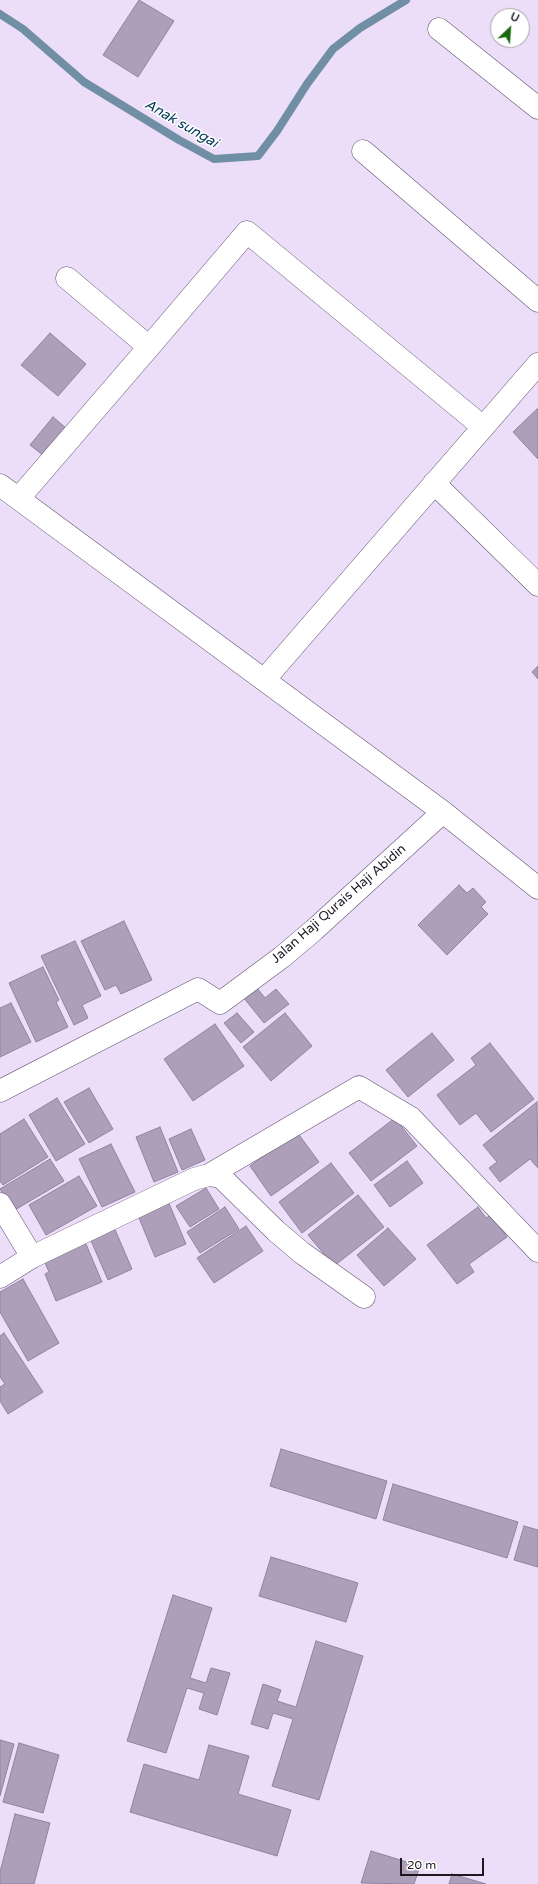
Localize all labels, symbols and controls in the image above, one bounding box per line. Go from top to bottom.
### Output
north arrow [490,8,530,48]
text: U [508,10,521,25]
water label: Anak sungai [141,96,221,152]
street label: Jalan Haji Qurais Haji Abidin [269,841,409,967]
scale bar [402,1850,486,1876]
text: 20 m [407,1858,436,1872]

